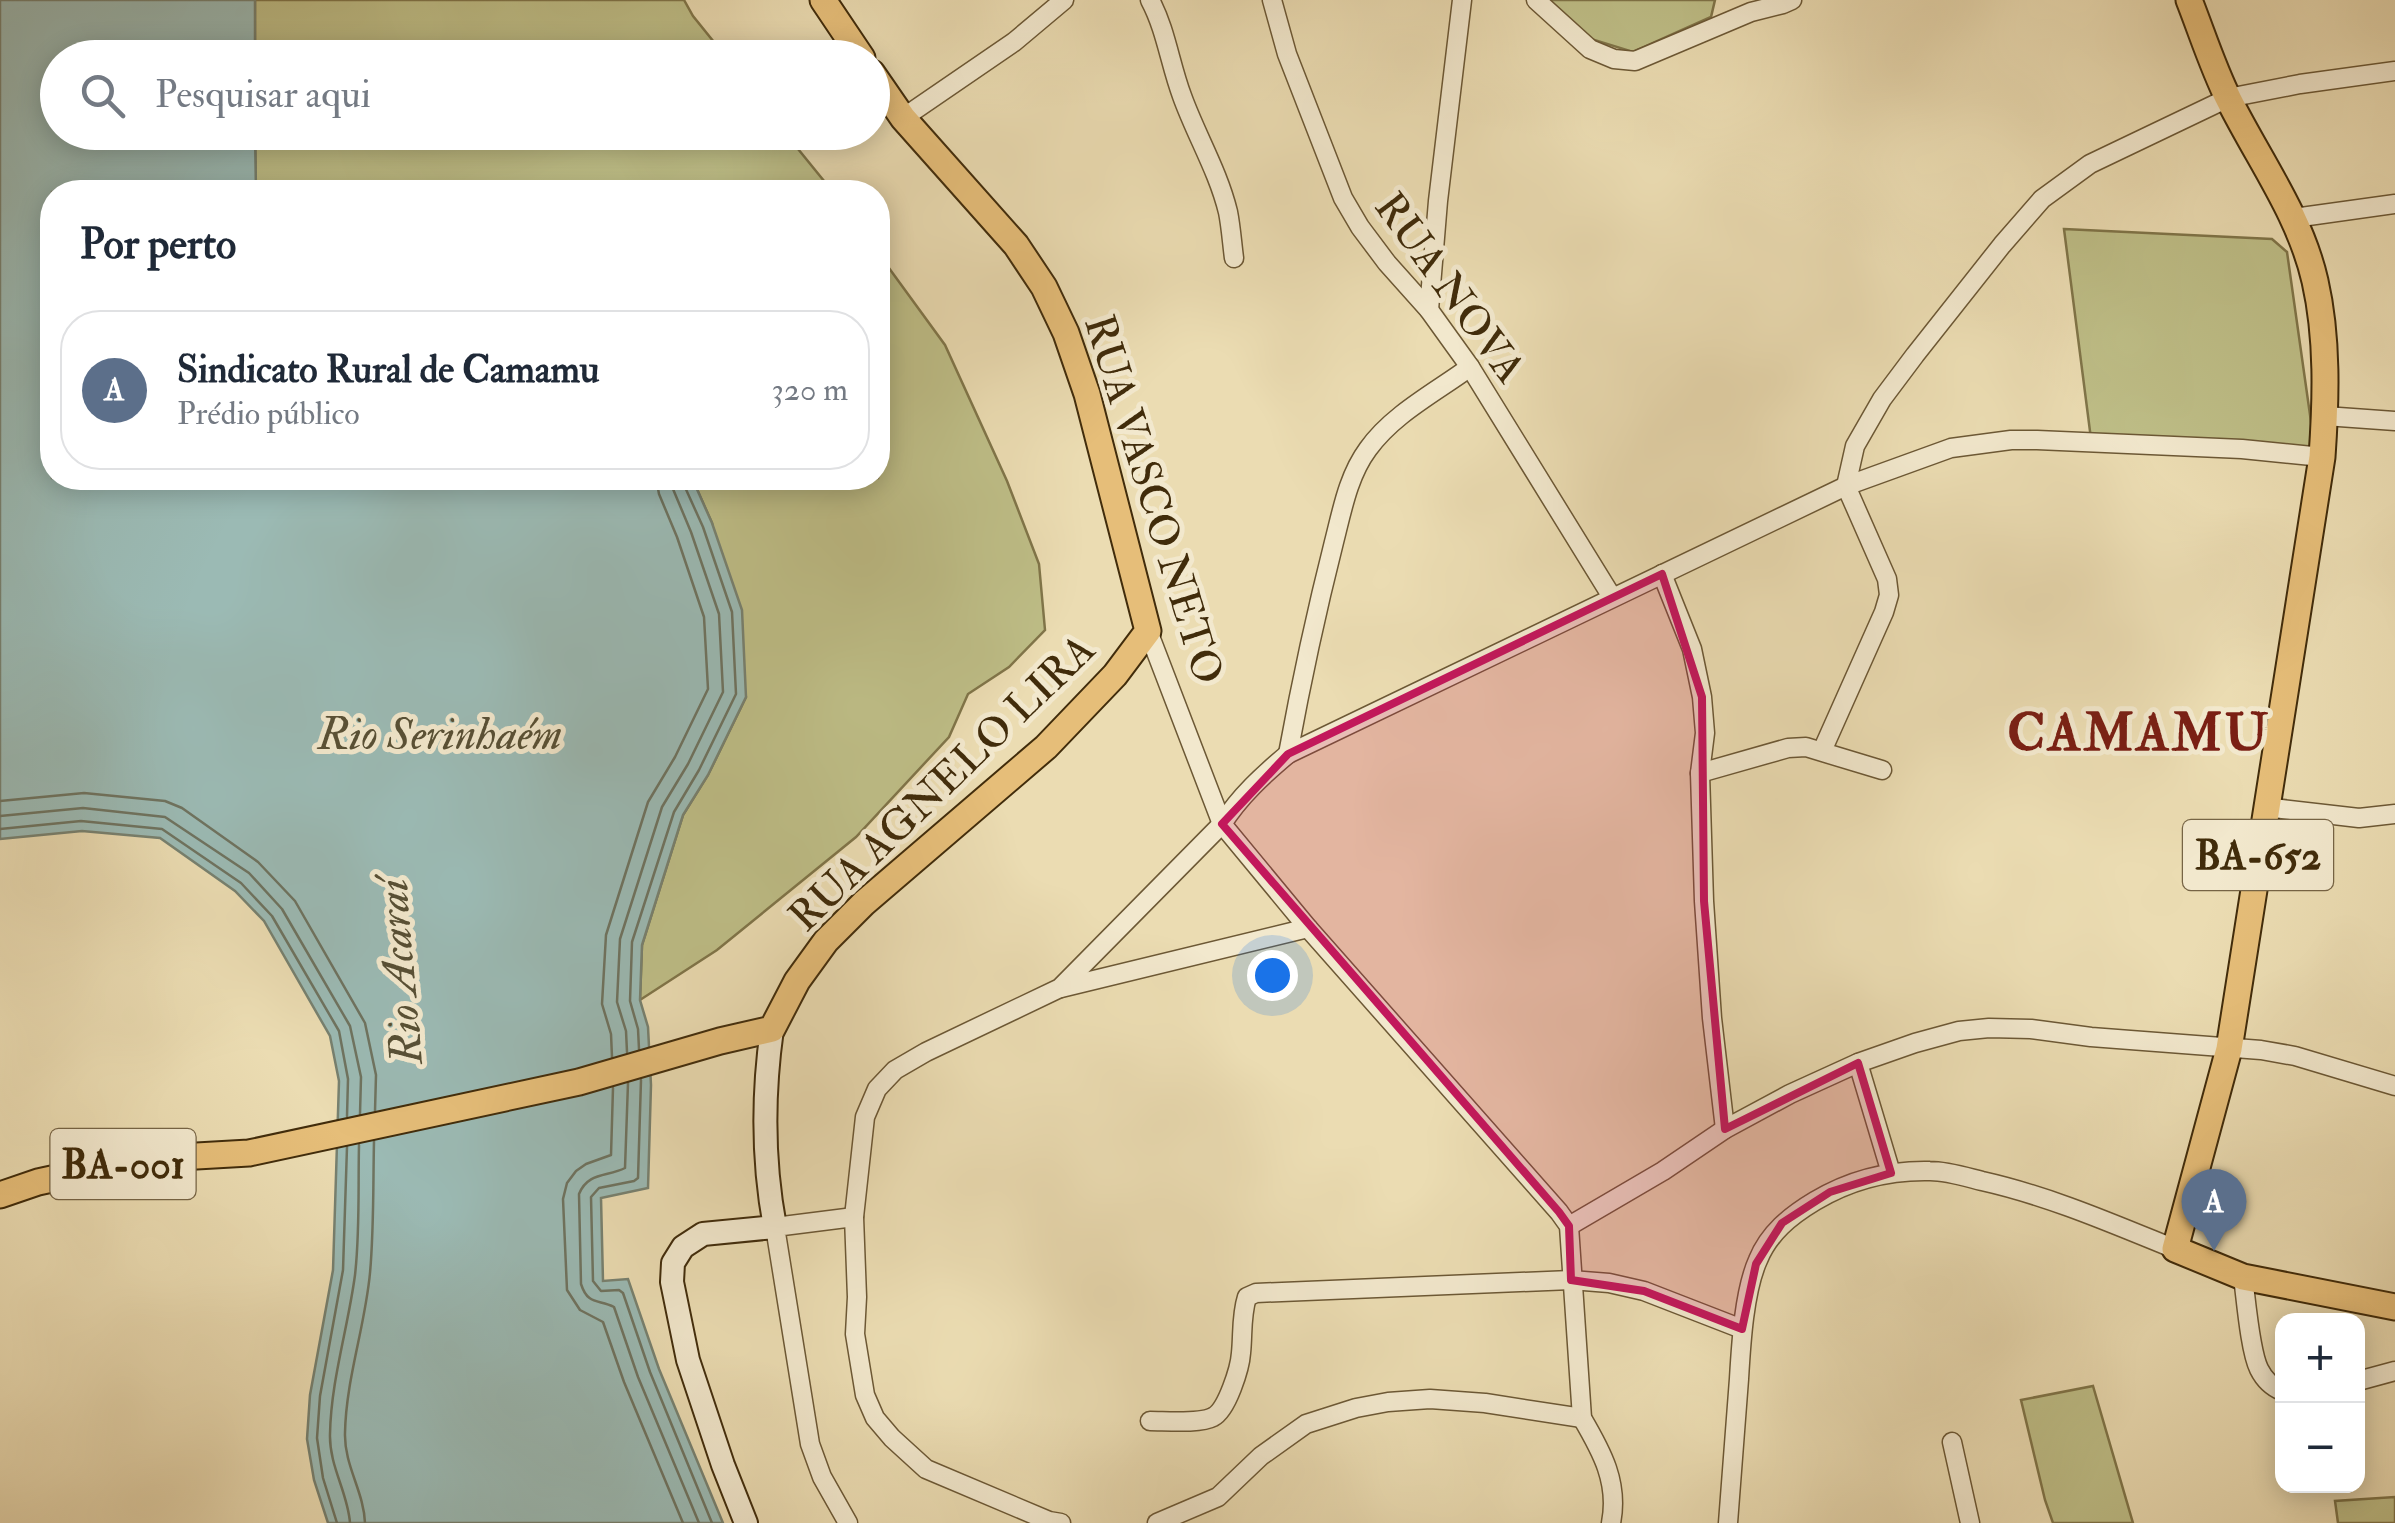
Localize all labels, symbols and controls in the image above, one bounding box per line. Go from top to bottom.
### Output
search box [40,40,890,150]
icon: search [75,68,130,123]
text: Pesquisar aqui [155,71,371,119]
street label: RUA NOVA [1363,183,1536,394]
text: Por perto [80,219,236,271]
street label: RUA VASCO NETO [1072,309,1234,690]
text: Sindicato Rural de Camamu [177,346,599,394]
text: A [104,370,125,410]
text: 320 m [772,370,848,410]
text: Prédio público [177,394,360,434]
street label: RUA AGNELO LIRA [779,624,1106,943]
district label: CAMAMU [2007,701,2271,766]
water label: Rio Serinhaém [317,707,562,763]
road number: BA-652 [2183,820,2333,890]
water label: Rio Acaraí [363,870,436,1068]
your location [1247,950,1298,1001]
road number: BA-001 [51,1129,196,1199]
pin: A [2182,1168,2246,1251]
map controls [2275,1313,2365,1493]
button: + [2275,1313,2365,1403]
button: − [2275,1403,2365,1493]

